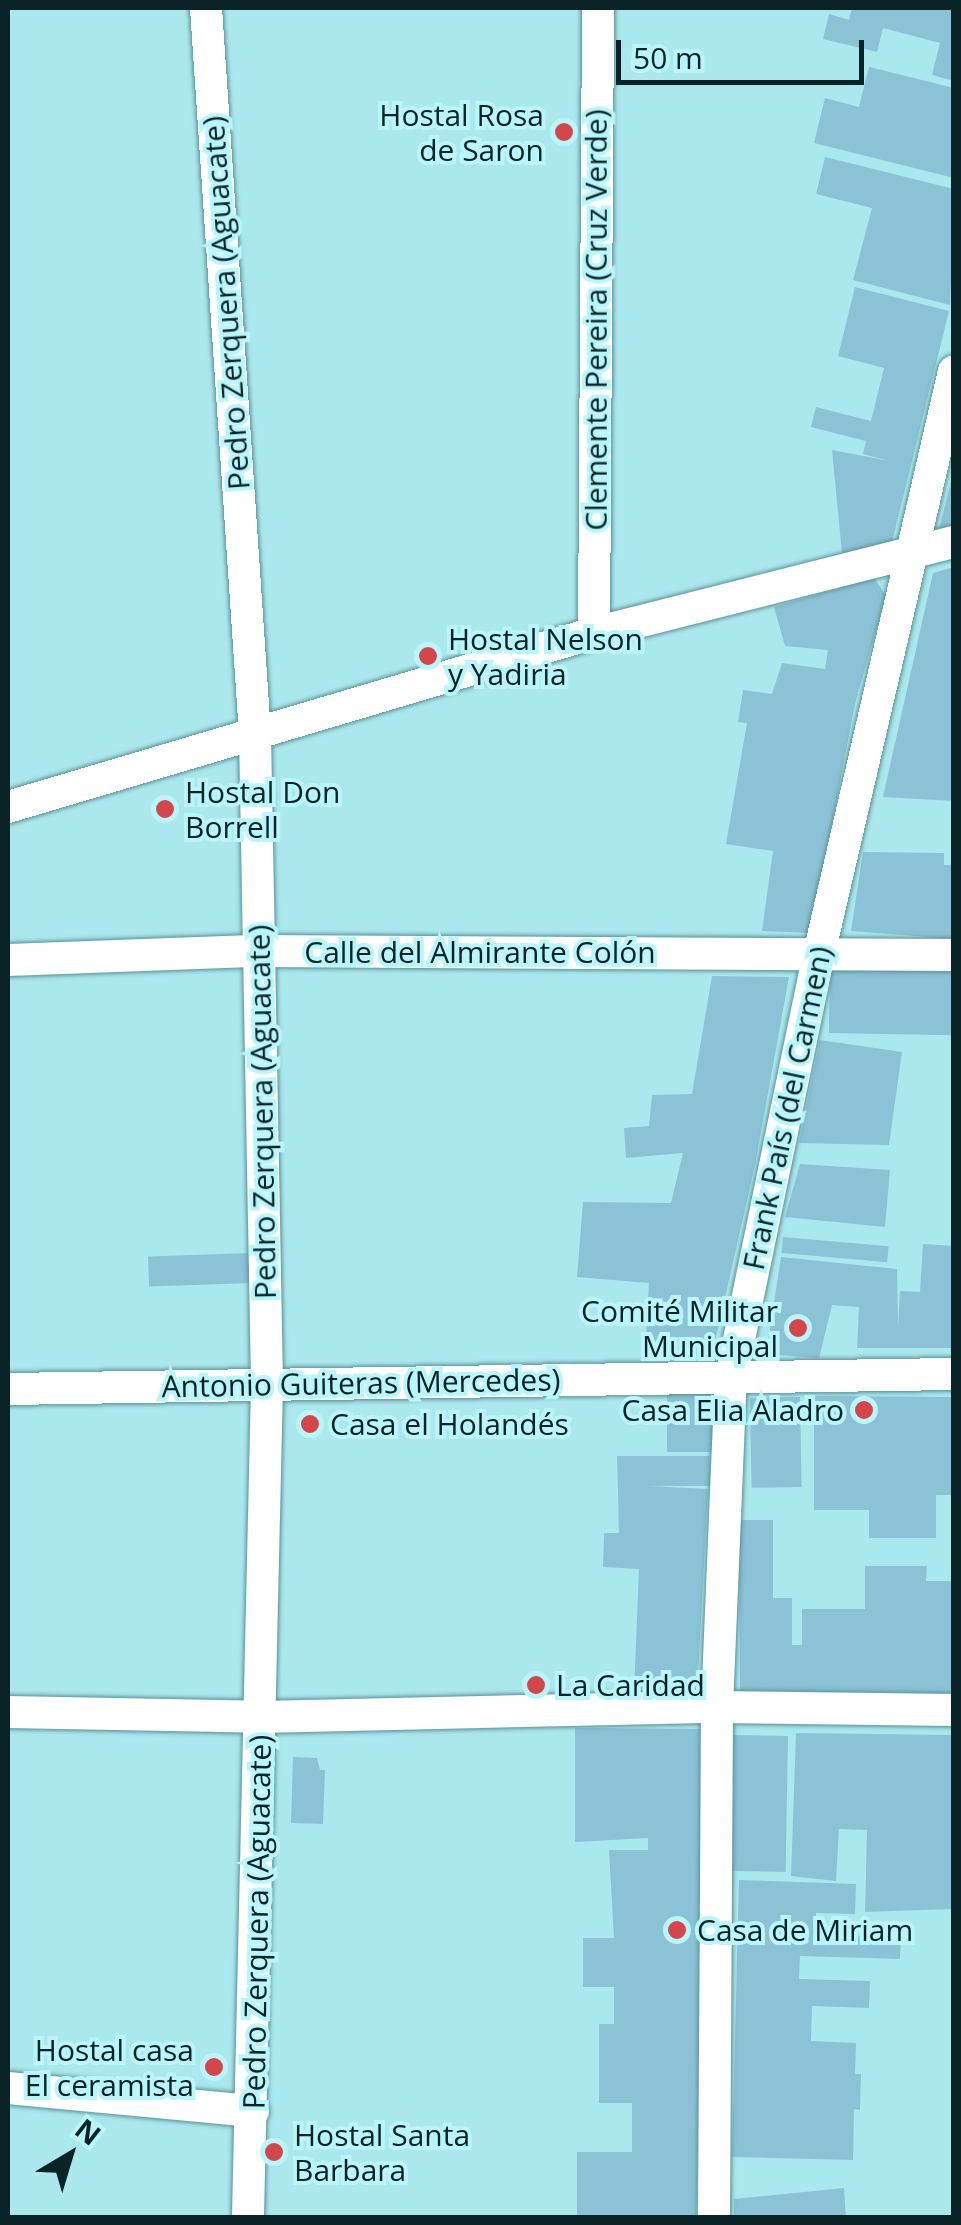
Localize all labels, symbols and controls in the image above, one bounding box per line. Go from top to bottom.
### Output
scale bar [621,20,868,82]
text: 50 m [633,37,703,78]
place label: Hostal Rosa de Saron [379,97,544,168]
street label: Clemente Pereira (Cruz Verde) [578,109,614,531]
street label: Pedro Zerquera (Aguacate) [195,115,257,491]
marker: Hostal Rosa de Saron [553,121,575,143]
place label: Hostal Nelson y Yadiria [448,621,643,692]
marker: Hostal Nelson y Yadiria [417,645,439,667]
place label: Hostal Don Borrell [185,774,340,844]
marker: Hostal Don Borrell [154,798,176,820]
street label: Pedro Zerquera (Aguacate) [241,924,283,1300]
street label: Calle del Almirante Colón [304,934,656,970]
street label: Frank País (del Carmen) [735,943,839,1273]
place label: Comité Militar Municipal [581,1293,778,1364]
marker: Comité Militar Municipal [787,1317,809,1339]
street label: Antonio Guiteras (Mercedes) [161,1362,561,1404]
place label: Casa Elia Aladro [622,1392,844,1428]
marker: Casa Elia Aladro [853,1399,875,1421]
place label: Casa el Holandés [330,1406,569,1442]
marker: Casa el Holandés [299,1413,321,1435]
place label: La Caridad [556,1667,705,1703]
marker: La Caridad [525,1674,547,1696]
street label: Pedro Zerquera (Aguacate) [236,1734,278,2110]
place label: Casa de Miriam [697,1912,913,1948]
marker: Casa de Miriam [666,1919,688,1941]
place label: Hostal casa El ceramista [25,2032,194,2102]
marker: Hostal casa El ceramista [203,2056,225,2078]
north arrow [20,2105,120,2205]
text: N [68,2109,109,2153]
place label: Hostal Santa Barbara [294,2117,470,2188]
marker: Hostal Santa Barbara [263,2141,285,2163]

